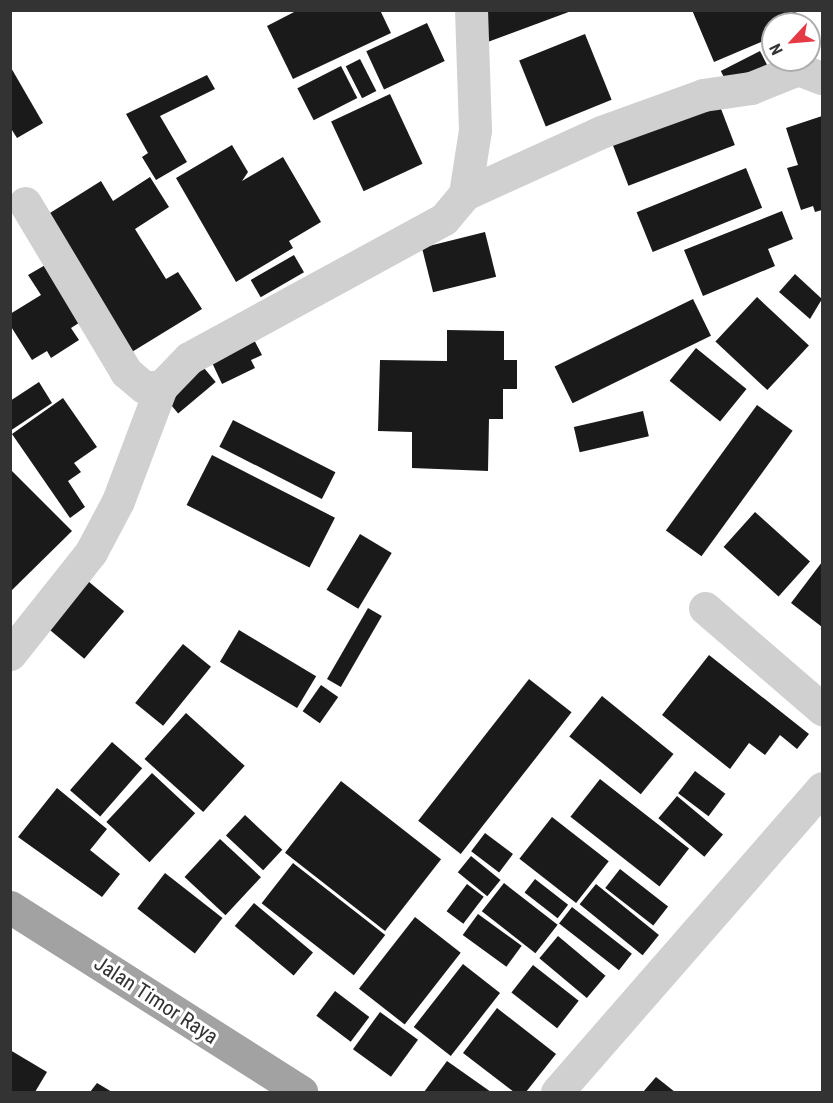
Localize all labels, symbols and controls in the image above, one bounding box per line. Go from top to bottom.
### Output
north arrow [761,12,821,72]
text: N [765,41,787,58]
street label: Jalan Timor Raya [89,950,223,1050]

